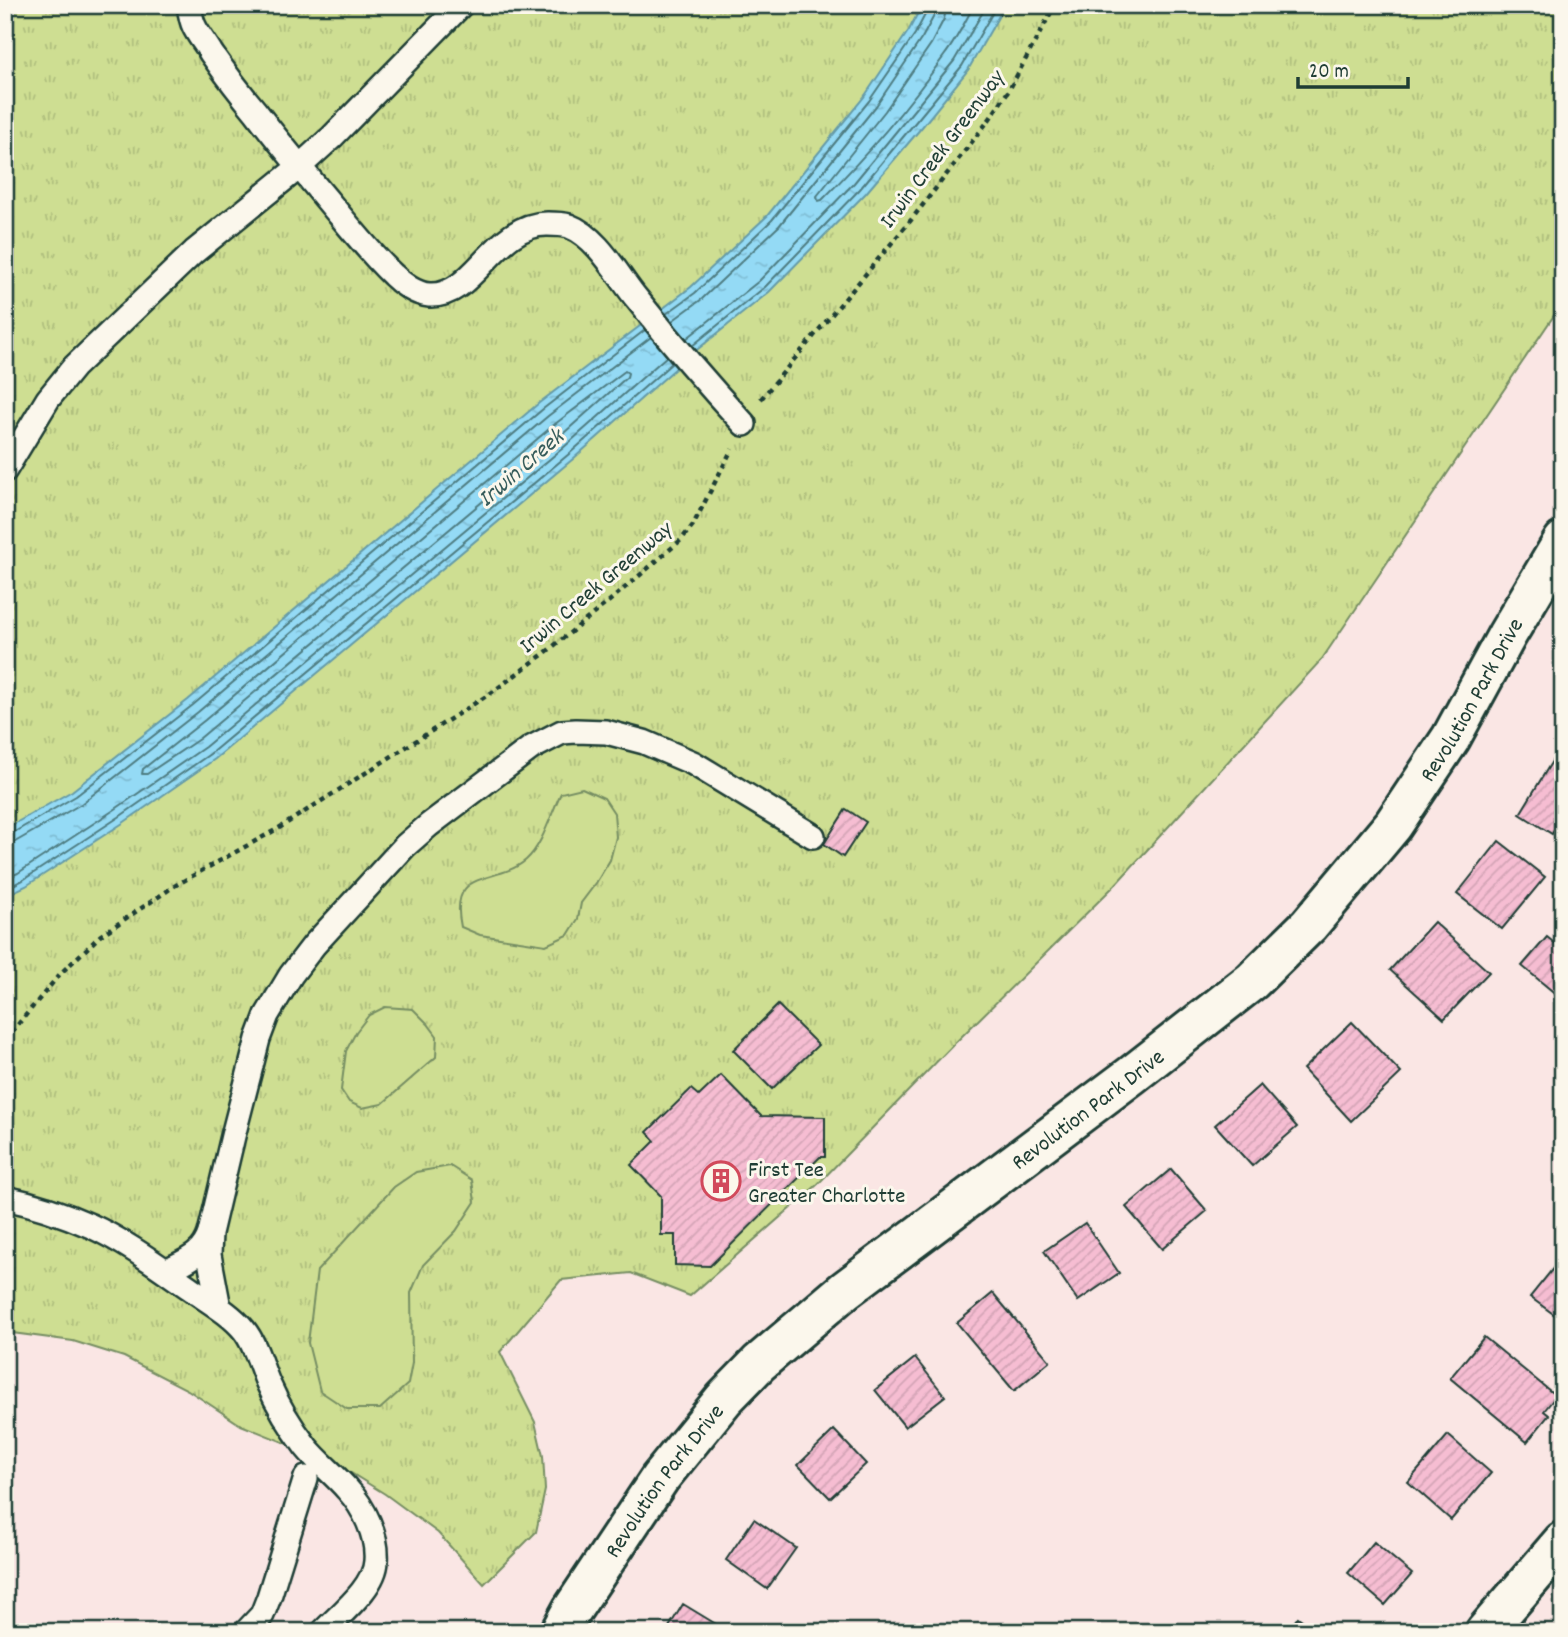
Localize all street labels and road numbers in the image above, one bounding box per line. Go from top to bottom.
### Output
street label: Irwin Creek Greenway [873,63,1015,236]
street label: Irwin Creek Greenway [513,514,682,663]
street label: Revolution Park Drive [1413,613,1534,790]
street label: Revolution Park Drive [1006,1042,1173,1180]
street label: Revolution Park Drive [598,1398,734,1566]

